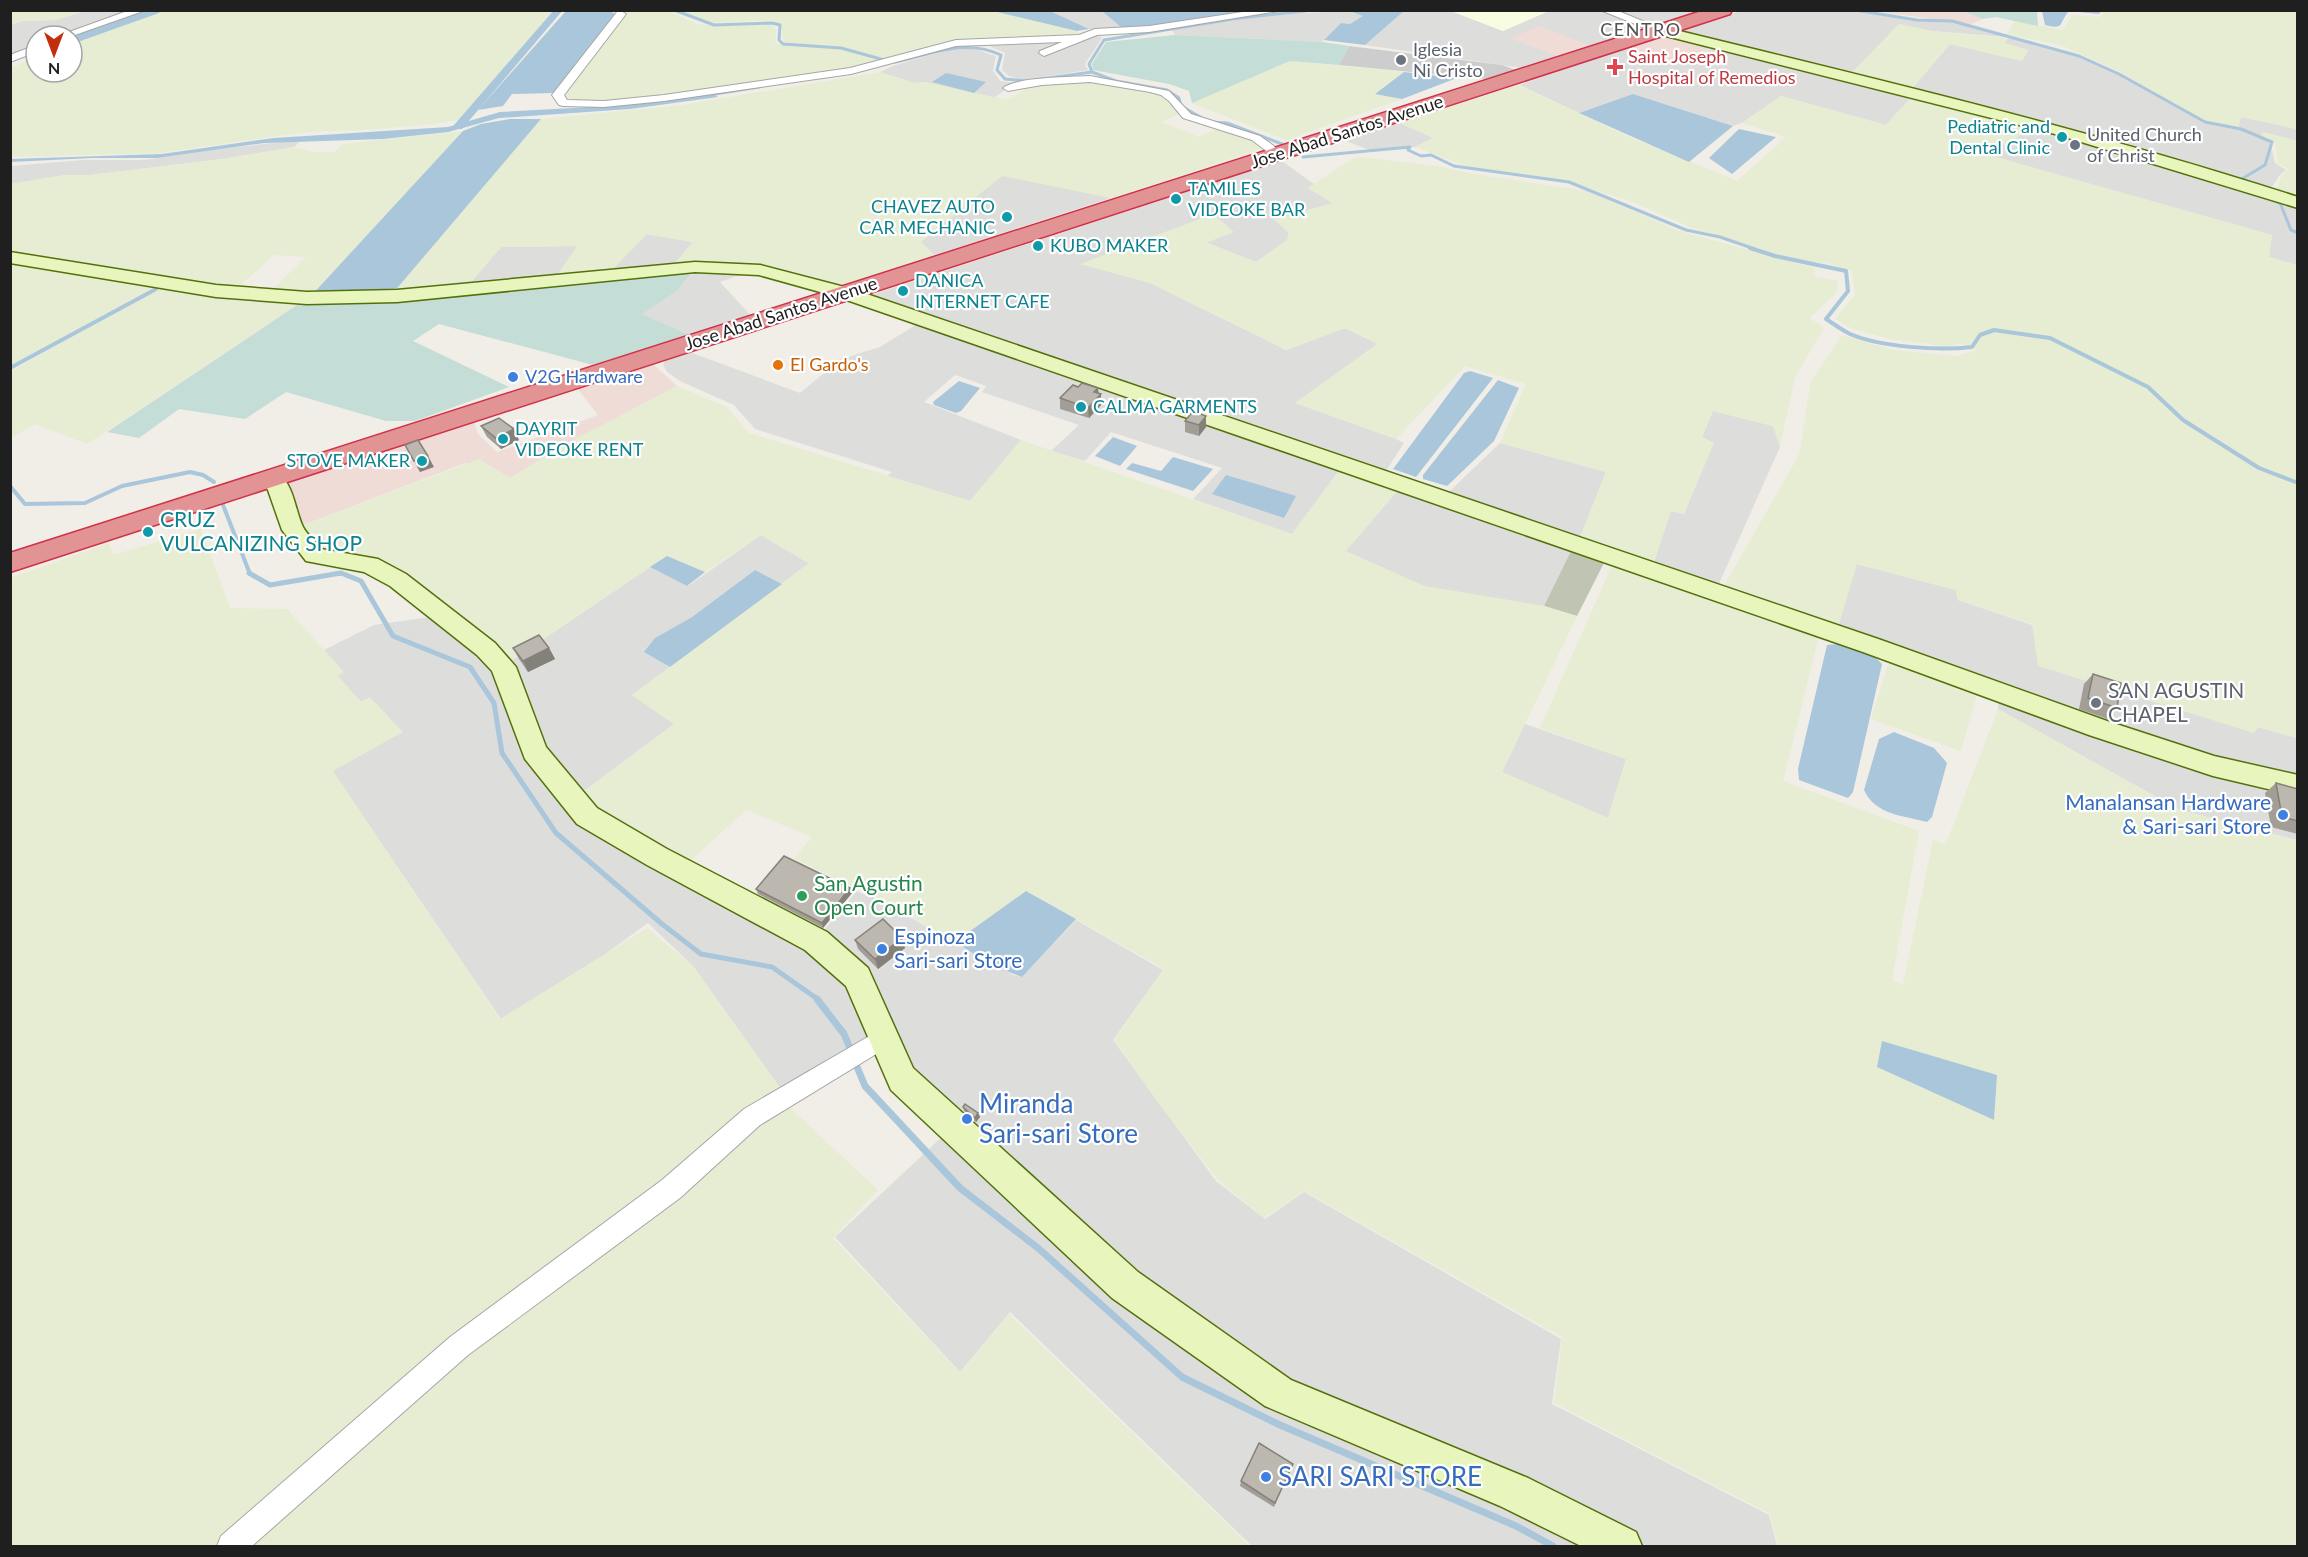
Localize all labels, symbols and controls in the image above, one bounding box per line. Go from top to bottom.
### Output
district label: CENTRO [1600,18,1682,40]
north arrow [24,24,84,84]
place label: Iglesia Ni Cristo [1413,38,1483,81]
place label: Saint Joseph Hospital of Remedios [1628,45,1796,88]
marker: Iglesia Ni Cristo [1394,53,1408,67]
marker: Saint Joseph Hospital of Remedios [1606,58,1624,76]
text: N [48,60,60,79]
street label: Jose Abad Santos Avenue [1248,90,1446,173]
place label: Pediatric and Dental Clinic [1947,115,2050,158]
place label: United Church of Christ [2087,123,2202,166]
marker: Pediatric and Dental Clinic [2055,130,2069,144]
marker: United Church of Christ [2068,138,2082,152]
place label: TAMILES VIDEOKE BAR [1188,177,1306,220]
marker: TAMILES VIDEOKE BAR [1169,192,1183,206]
place label: CHAVEZ AUTO CAR MECHANIC [859,195,995,238]
marker: CHAVEZ AUTO CAR MECHANIC [1000,210,1014,224]
place label: KUBO MAKER [1050,234,1169,256]
marker: KUBO MAKER [1031,239,1045,253]
place label: DANICA INTERNET CAFE [915,269,1050,312]
street label: Jose Abad Santos Avenue [682,272,880,355]
marker: DANICA INTERNET CAFE [896,284,910,298]
place label: El Gardo's [790,353,869,375]
marker: El Gardo's [771,358,785,372]
place label: V2G Hardware [525,365,643,387]
marker: V2G Hardware [506,370,520,384]
place label: CALMA GARMENTS [1093,395,1257,417]
marker: CALMA GARMENTS [1074,400,1088,414]
place label: DAYRIT VIDEOKE RENT [515,417,644,460]
marker: DAYRIT VIDEOKE RENT [496,432,510,446]
place label: STOVE MAKER [286,449,411,471]
marker: STOVE MAKER [415,454,429,468]
place label: CRUZ VULCANIZING SHOP [160,506,362,555]
marker: CRUZ VULCANIZING SHOP [141,525,155,539]
place label: SAN AGUSTIN CHAPEL [2108,677,2244,726]
marker: SAN AGUSTIN CHAPEL [2089,696,2103,710]
place label: Manalansan Hardware & Sari-sari Store [2065,789,2271,838]
marker: Manalansan Hardware & Sari-sari Store [2276,808,2290,822]
place label: San Agustin Open Court [814,870,924,919]
marker: San Agustin Open Court [795,889,809,903]
place label: Espinoza Sari-sari Store [894,923,1022,972]
marker: Espinoza Sari-sari Store [875,942,889,956]
place label: Miranda Sari-sari Store [979,1087,1138,1149]
marker: Miranda Sari-sari Store [960,1112,974,1126]
place label: SARI SARI STORE [1278,1460,1482,1492]
marker: SARI SARI STORE [1259,1470,1273,1484]

